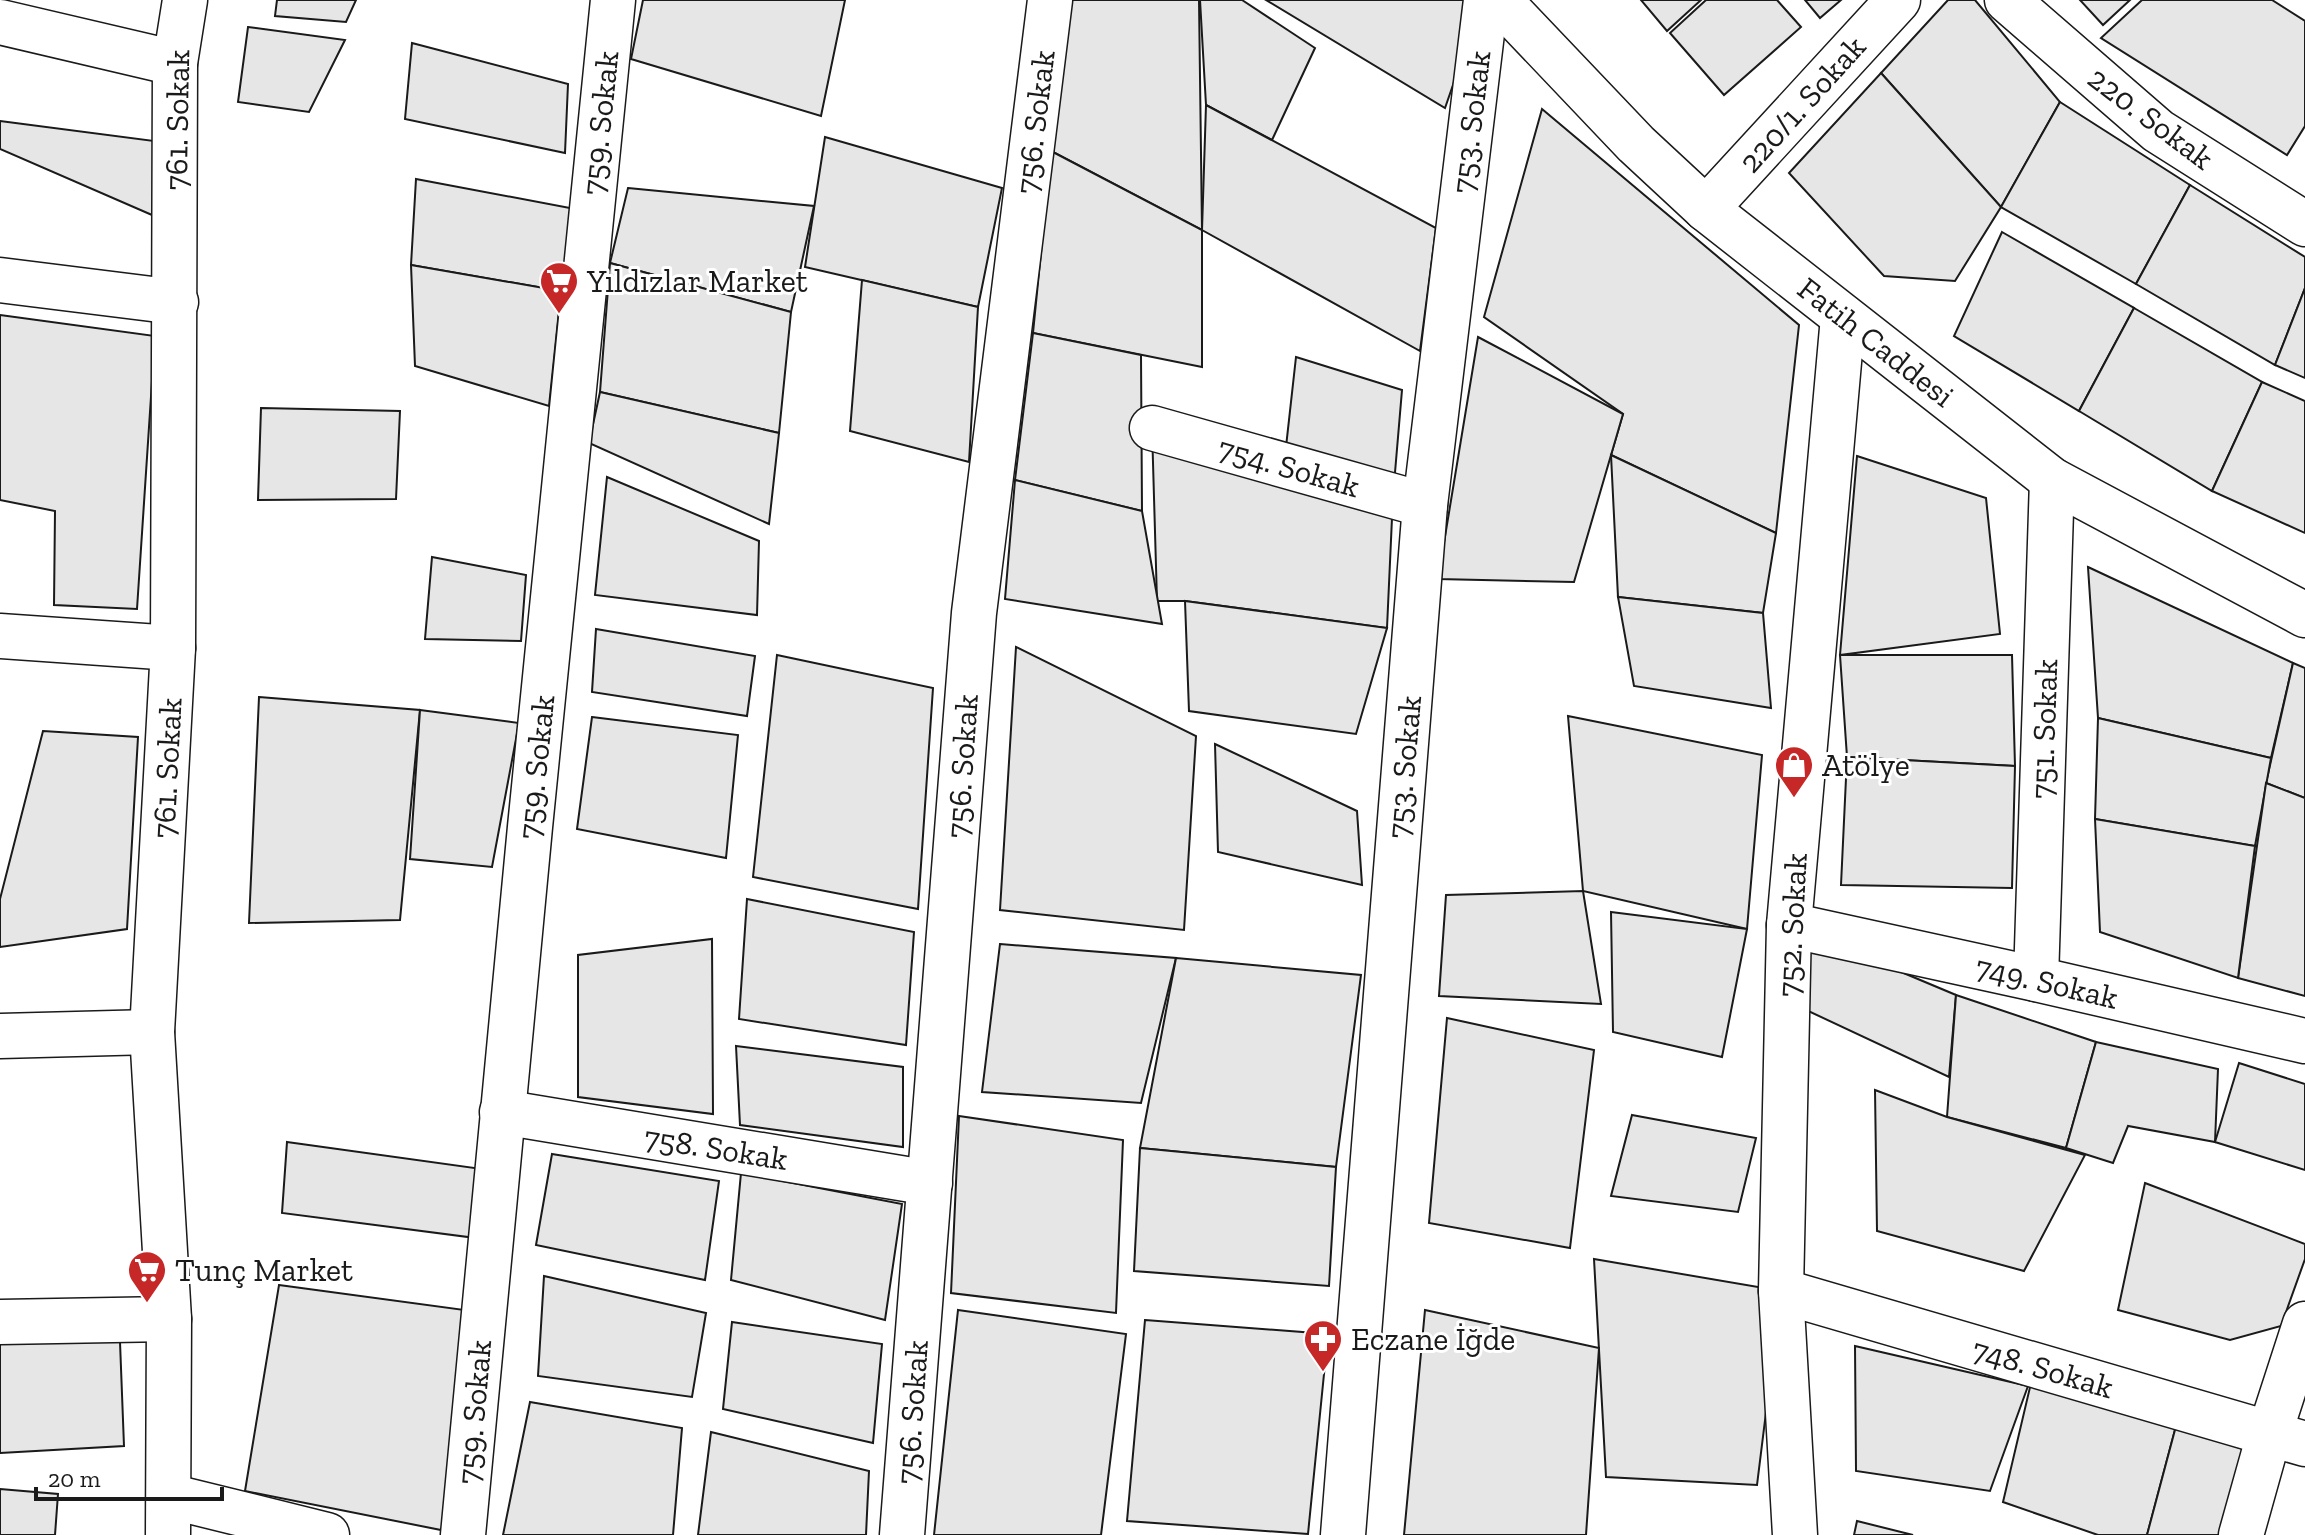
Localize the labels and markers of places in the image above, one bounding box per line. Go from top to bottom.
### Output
supermarket icon: Yıldızlar Market [538,260,580,315]
place label: Yıldızlar Market [586,262,808,300]
shop icon: Atölye [1773,744,1815,799]
place label: Atölye [1822,746,1910,784]
supermarket icon: Tunç Market [126,1249,168,1304]
place label: Tunç Market [175,1251,353,1289]
pharmacy icon: Eczane İğde [1302,1318,1344,1373]
place label: Eczane İğde [1351,1320,1515,1358]

